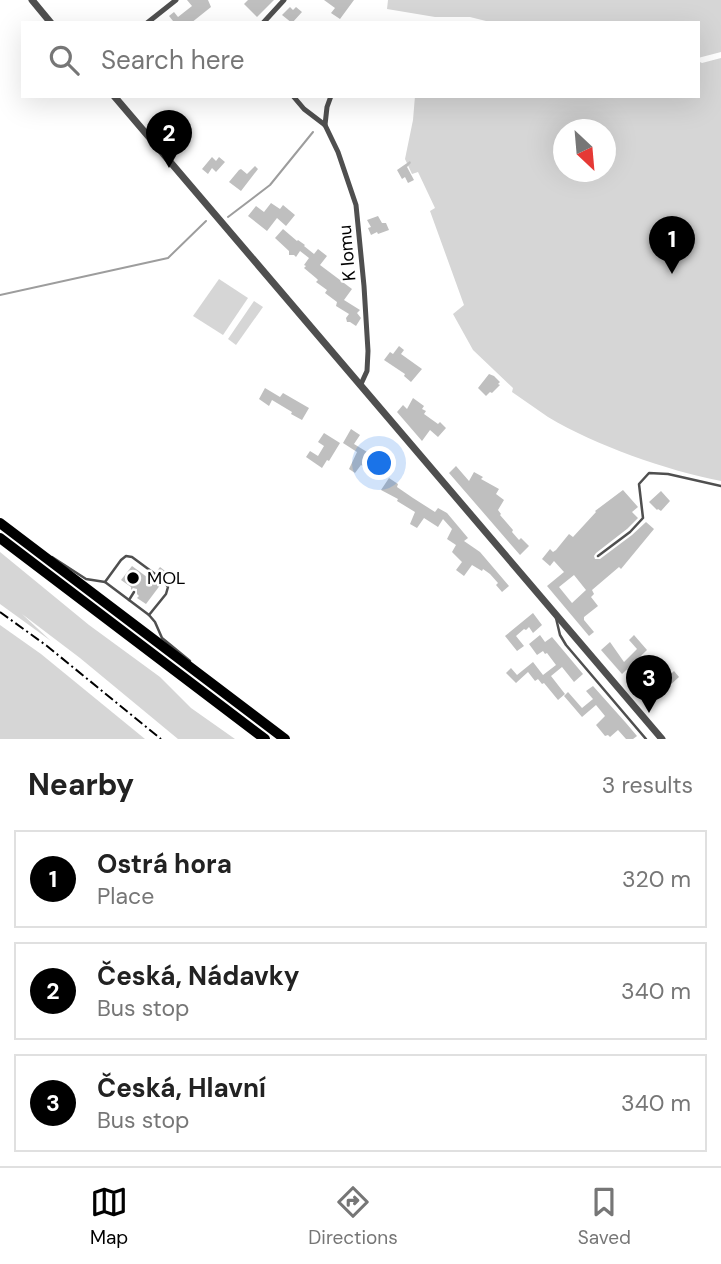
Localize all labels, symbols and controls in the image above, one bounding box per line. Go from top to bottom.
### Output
search box [21,21,700,98]
icon: search [45,41,83,79]
text: Search here [101,43,244,77]
pin: 2 [146,110,192,168]
north arrow [553,119,616,182]
pin: 1 [649,216,695,274]
street label: K lomu [333,224,361,282]
your location [362,446,396,480]
place label: MOL [147,566,186,590]
marker: MOL [125,570,141,586]
pin: 3 [626,655,672,713]
text: Nearby [28,765,134,804]
text: 3 results [602,770,693,800]
text: Ostrá hora [97,847,232,881]
text: 1 [49,864,57,894]
text: 320 m [622,864,691,894]
text: Place [97,881,154,911]
text: Česká, Nádavky [97,959,299,993]
text: 2 [46,976,60,1006]
text: 340 m [621,976,691,1006]
text: Bus stop [97,993,189,1023]
text: Česká, Hlavní [97,1071,266,1105]
text: 3 [46,1088,60,1118]
text: 340 m [621,1088,691,1118]
text: Bus stop [97,1105,189,1135]
tab: Map [90,1183,128,1250]
tab: Directions [308,1183,398,1250]
tab: Saved [578,1183,631,1250]

